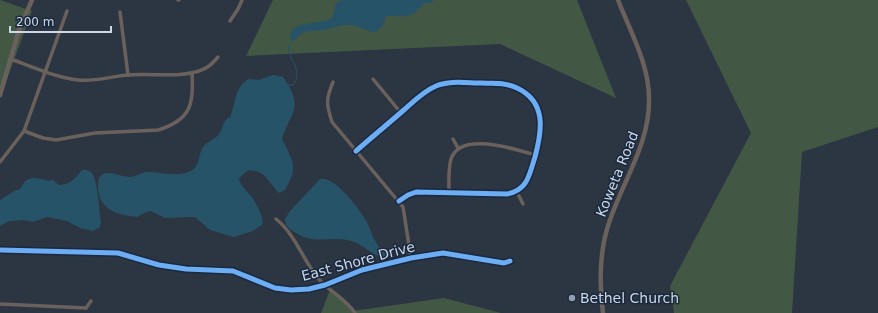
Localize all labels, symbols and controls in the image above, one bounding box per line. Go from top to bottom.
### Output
scale bar [10,8,111,34]
text: 200 m [16,15,54,29]
street label: Koweta Road [593,129,641,219]
street label: East Shore Drive [300,238,416,284]
place label: Bethel Church [580,290,679,306]
marker: Bethel Church [567,293,577,303]

